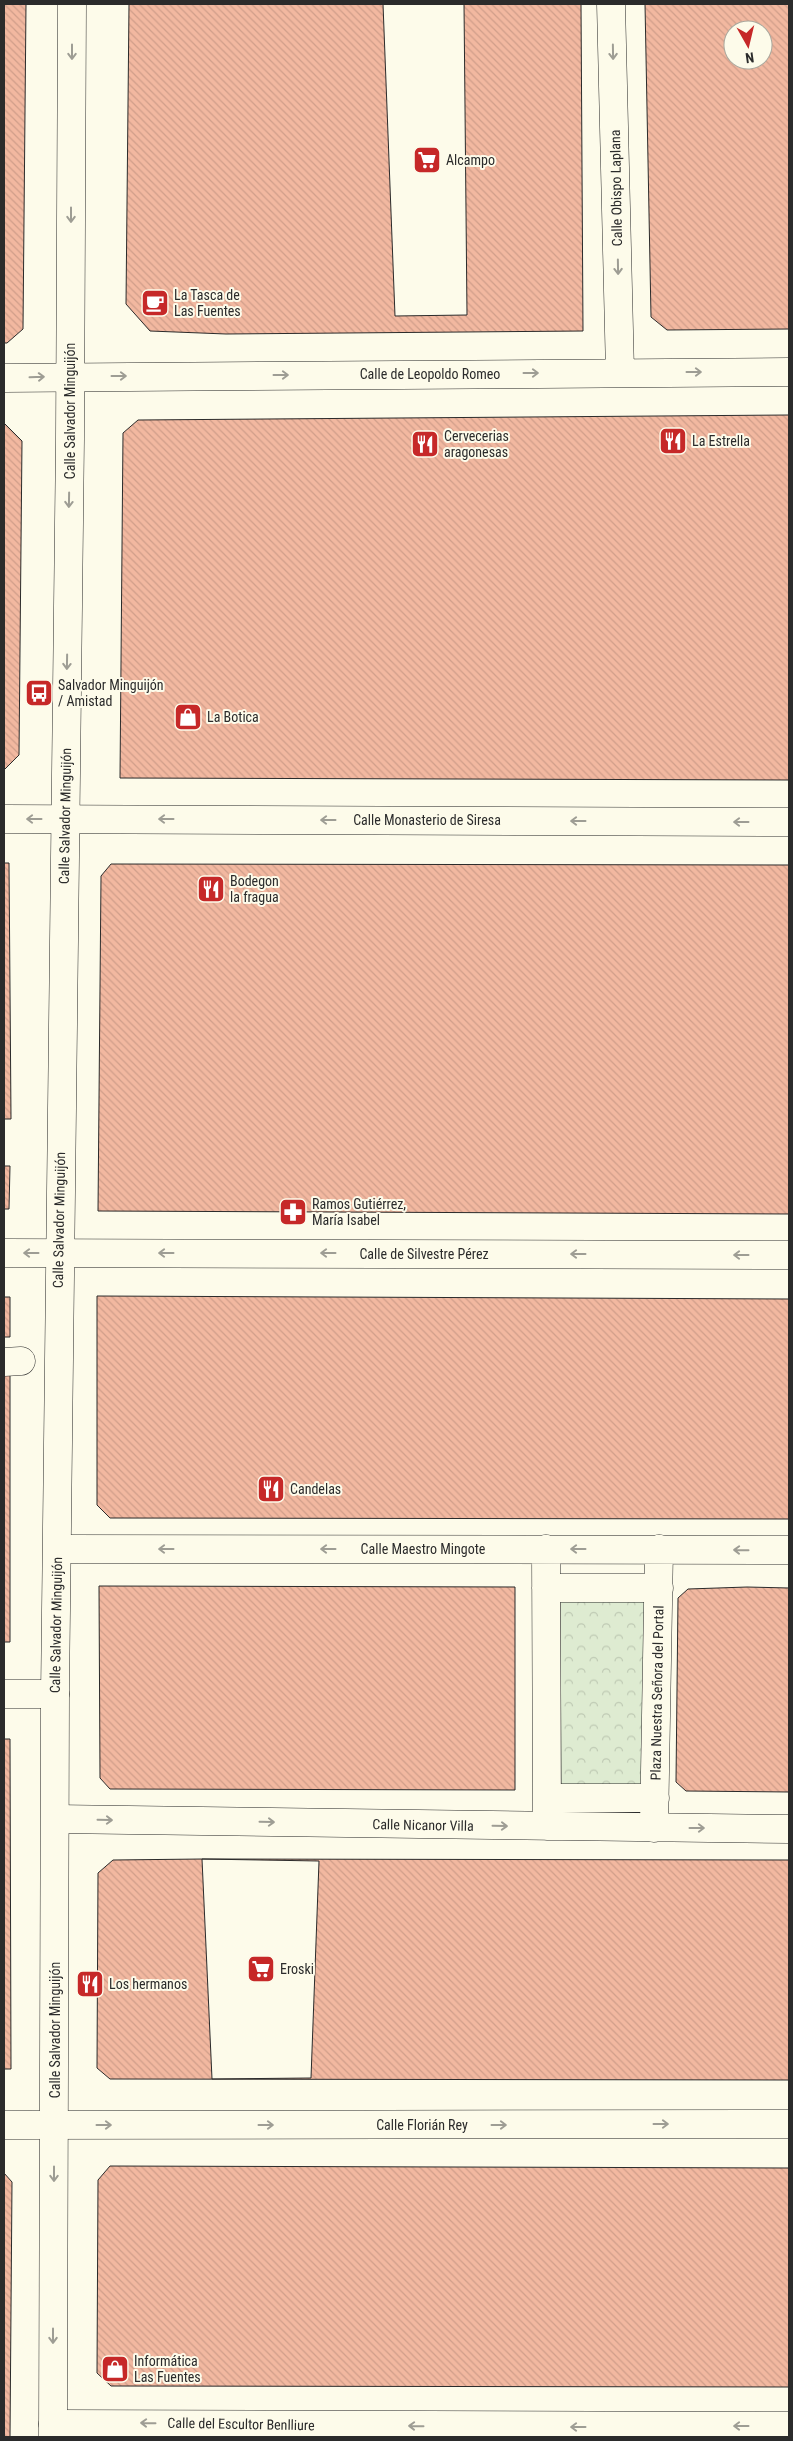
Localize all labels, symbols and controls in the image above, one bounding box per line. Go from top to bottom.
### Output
north arrow [723,20,773,70]
one-way arrow [67,44,77,60]
one-way arrow [608,44,617,60]
text: N [744,49,755,66]
street label: Calle Obispo Laplana [607,130,625,246]
supermarket icon: Alcampo [412,145,442,175]
place label: Alcampo [446,152,495,168]
one-way arrow [66,206,76,223]
one-way arrow [613,259,622,275]
place label: La Tasca de Las Fuentes [174,287,241,319]
cafe icon: La Tasca de Las Fuentes [140,288,170,318]
street label: Calle Salvador Minguijón [62,343,78,479]
street label: Calle de Leopoldo Romeo [360,366,500,382]
one-way arrow [685,367,701,377]
one-way arrow [522,368,539,378]
one-way arrow [272,370,289,380]
one-way arrow [110,371,126,381]
one-way arrow [29,372,45,381]
restaurant icon: La Estrella [658,426,688,456]
place label: Cervecerias aragonesas [444,428,509,460]
restaurant icon: Cervecerias aragonesas [410,429,440,459]
place label: La Estrella [692,433,750,449]
one-way arrow [64,492,74,508]
one-way arrow [63,654,72,670]
place label: Salvador Minguijón / Amistad [58,677,164,709]
bus stop icon: Salvador Minguijón / Amistad [24,678,54,708]
shop icon: La Botica [173,702,203,732]
place label: La Botica [207,709,259,725]
street label: Calle Salvador Minguijón [56,748,74,884]
street label: Calle Monasterio de Siresa [353,812,501,828]
one-way arrow [26,814,42,824]
one-way arrow [158,814,174,824]
one-way arrow [320,815,336,825]
one-way arrow [570,816,586,826]
one-way arrow [733,817,749,827]
place label: Bodegon la fragua [230,873,279,905]
restaurant icon: Bodegon la fragua [196,874,226,904]
street label: Calle Salvador Minguijón [50,1152,68,1288]
place label: Ramos Gutiérrez, María Isabel [312,1196,406,1228]
pharmacy icon: Ramos Gutiérrez, María Isabel [278,1197,308,1227]
street label: Calle de Silvestre Pérez [359,1246,489,1262]
one-way arrow [24,1248,40,1258]
one-way arrow [158,1248,174,1258]
one-way arrow [320,1249,336,1258]
one-way arrow [570,1249,586,1259]
one-way arrow [733,1250,749,1260]
restaurant icon: Candelas [256,1474,286,1504]
place label: Candelas [290,1481,341,1497]
street label: Calle Maestro Mingote [361,1541,486,1557]
one-way arrow [158,1544,174,1554]
one-way arrow [320,1544,336,1554]
one-way arrow [570,1544,586,1554]
one-way arrow [733,1545,749,1554]
street label: Calle Salvador Minguijón [47,1557,65,1693]
street label: Plaza Nuestra Señora del Portal [647,1605,667,1781]
one-way arrow [96,1815,113,1825]
street label: Calle Nicanor Villa [372,1816,474,1834]
one-way arrow [259,1817,275,1827]
one-way arrow [492,1821,508,1831]
one-way arrow [688,1823,705,1833]
supermarket icon: Eroski [246,1954,276,1984]
place label: Eroski [280,1961,314,1977]
street label: Calle Salvador Minguijón [47,1962,63,2098]
restaurant icon: Los hermanos [75,1969,105,1999]
place label: Los hermanos [109,1976,187,1992]
street label: Calle Florián Rey [376,2117,468,2133]
one-way arrow [652,2119,669,2129]
one-way arrow [95,2120,111,2130]
one-way arrow [258,2120,274,2130]
one-way arrow [490,2120,506,2130]
one-way arrow [50,2165,59,2181]
one-way arrow [48,2328,58,2344]
place label: Informática Las Fuentes [134,2353,201,2385]
shop icon: Informática Las Fuentes [100,2354,130,2384]
street label: Calle del Escultor Benlliure [167,2415,315,2433]
one-way arrow [140,2418,156,2428]
one-way arrow [408,2421,424,2431]
one-way arrow [733,2421,749,2431]
one-way arrow [570,2422,586,2432]

